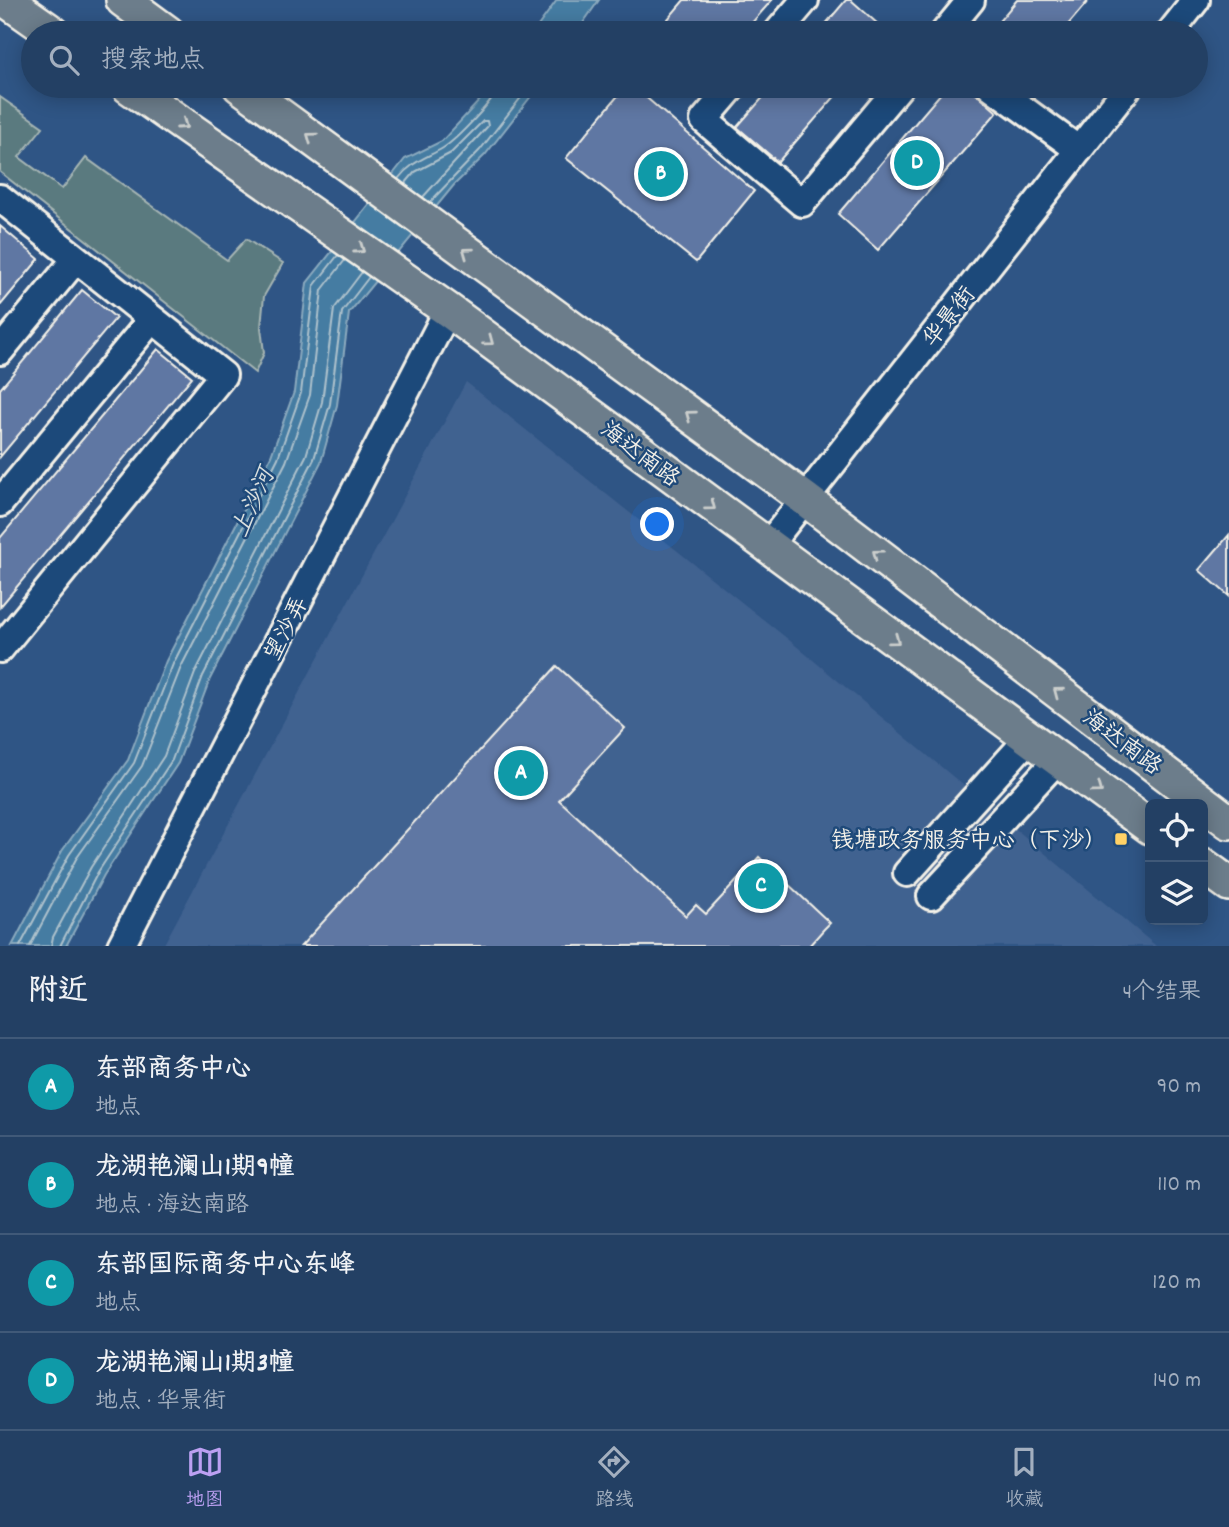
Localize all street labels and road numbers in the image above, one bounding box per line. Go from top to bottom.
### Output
street label: 华景街 [917,281,985,355]
street label: 海达南路 [592,415,686,497]
street label: 望沙弄 [258,591,318,668]
street label: 海达南路 [1074,703,1168,785]

